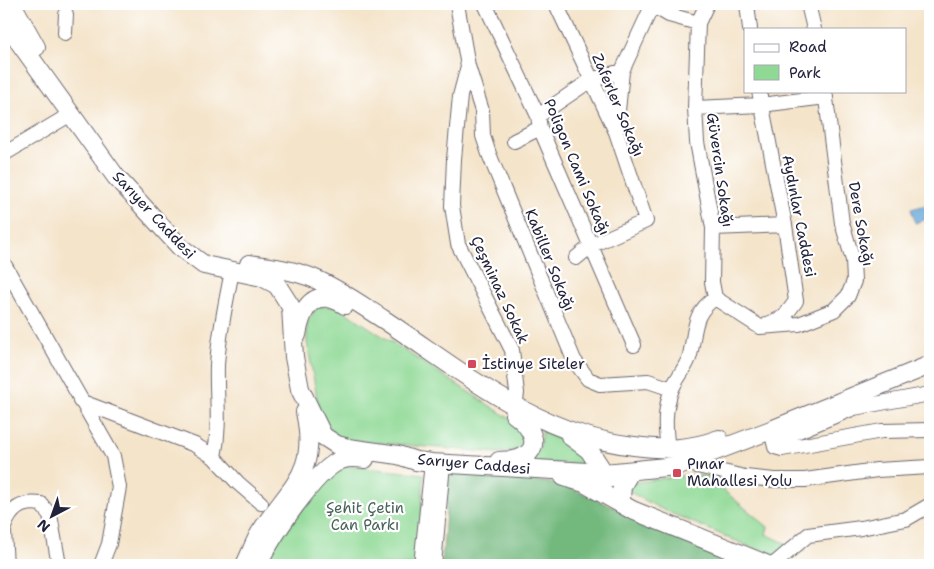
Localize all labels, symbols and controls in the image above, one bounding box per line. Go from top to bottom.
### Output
legend [744,28,906,92]
text: Road [789,37,827,57]
street label: Zaferler Sokağı [587,50,649,160]
text: Park [789,63,821,83]
street label: Poligon Cami Sokağı [539,96,615,238]
street label: Güvercin Sokağı [702,111,738,229]
street label: Aydınlar Caddesi [777,153,821,279]
street label: Sarıyer Caddesi [108,167,200,263]
street label: Dere Sokağı [844,180,878,268]
street label: Kabiller Sokağı [520,206,580,314]
street label: Çeşminaz Sokak [466,233,534,347]
place label: İstinye Siteler [482,354,585,374]
marker: İstinye Siteler [466,358,478,370]
street label: Sarıyer Caddesi [417,449,531,479]
place label: Pınar Mahallesi Yolu [687,454,792,491]
marker: Pınar Mahallesi Yolu [671,467,683,479]
north arrow [28,492,78,542]
park label: Şehit Çetin Can Parkı [326,498,404,535]
text: N [33,515,54,536]

